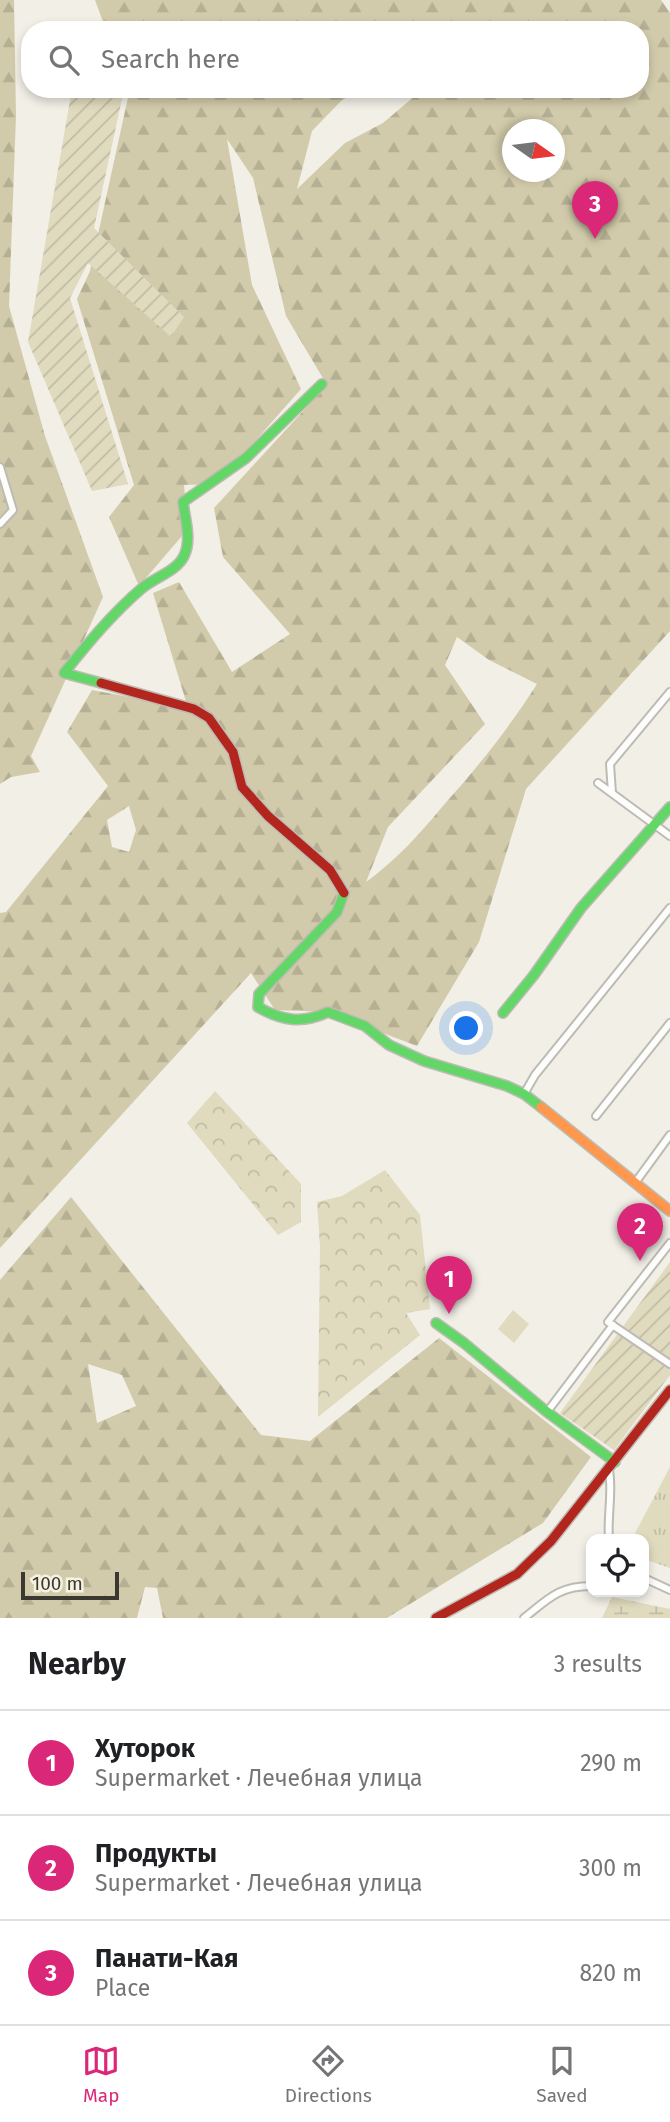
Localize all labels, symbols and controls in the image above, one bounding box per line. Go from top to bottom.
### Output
search box [21,21,649,98]
icon: search [45,41,83,79]
text: Search here [101,44,240,75]
north arrow [502,119,565,182]
pin: 3 [572,181,618,239]
your location [449,1011,483,1045]
pin: 2 [617,1203,663,1261]
pin: 1 [426,1256,472,1314]
map controls [586,1534,649,1597]
button: locate [586,1534,649,1597]
scale bar [21,1569,119,1601]
text: 100 m [32,1572,83,1595]
text: Nearby [28,1646,126,1682]
text: 3 results [554,1650,642,1678]
text: Хуторок [95,1733,195,1764]
text: 1 [46,1749,56,1777]
text: 290 m [580,1749,642,1777]
text: Supermarket · Лечебная улица [95,1764,422,1792]
text: Продукты [95,1838,217,1869]
text: 2 [45,1854,57,1882]
text: 300 m [579,1854,642,1882]
text: Supermarket · Лечебная улица [95,1869,422,1897]
text: Панати-Кая [95,1943,238,1974]
text: 3 [45,1959,57,1987]
text: 820 m [580,1959,642,1987]
text: Place [95,1974,150,2002]
tab: Map [82,2042,120,2107]
tab: Directions [285,2042,372,2107]
tab: Saved [536,2042,588,2107]

